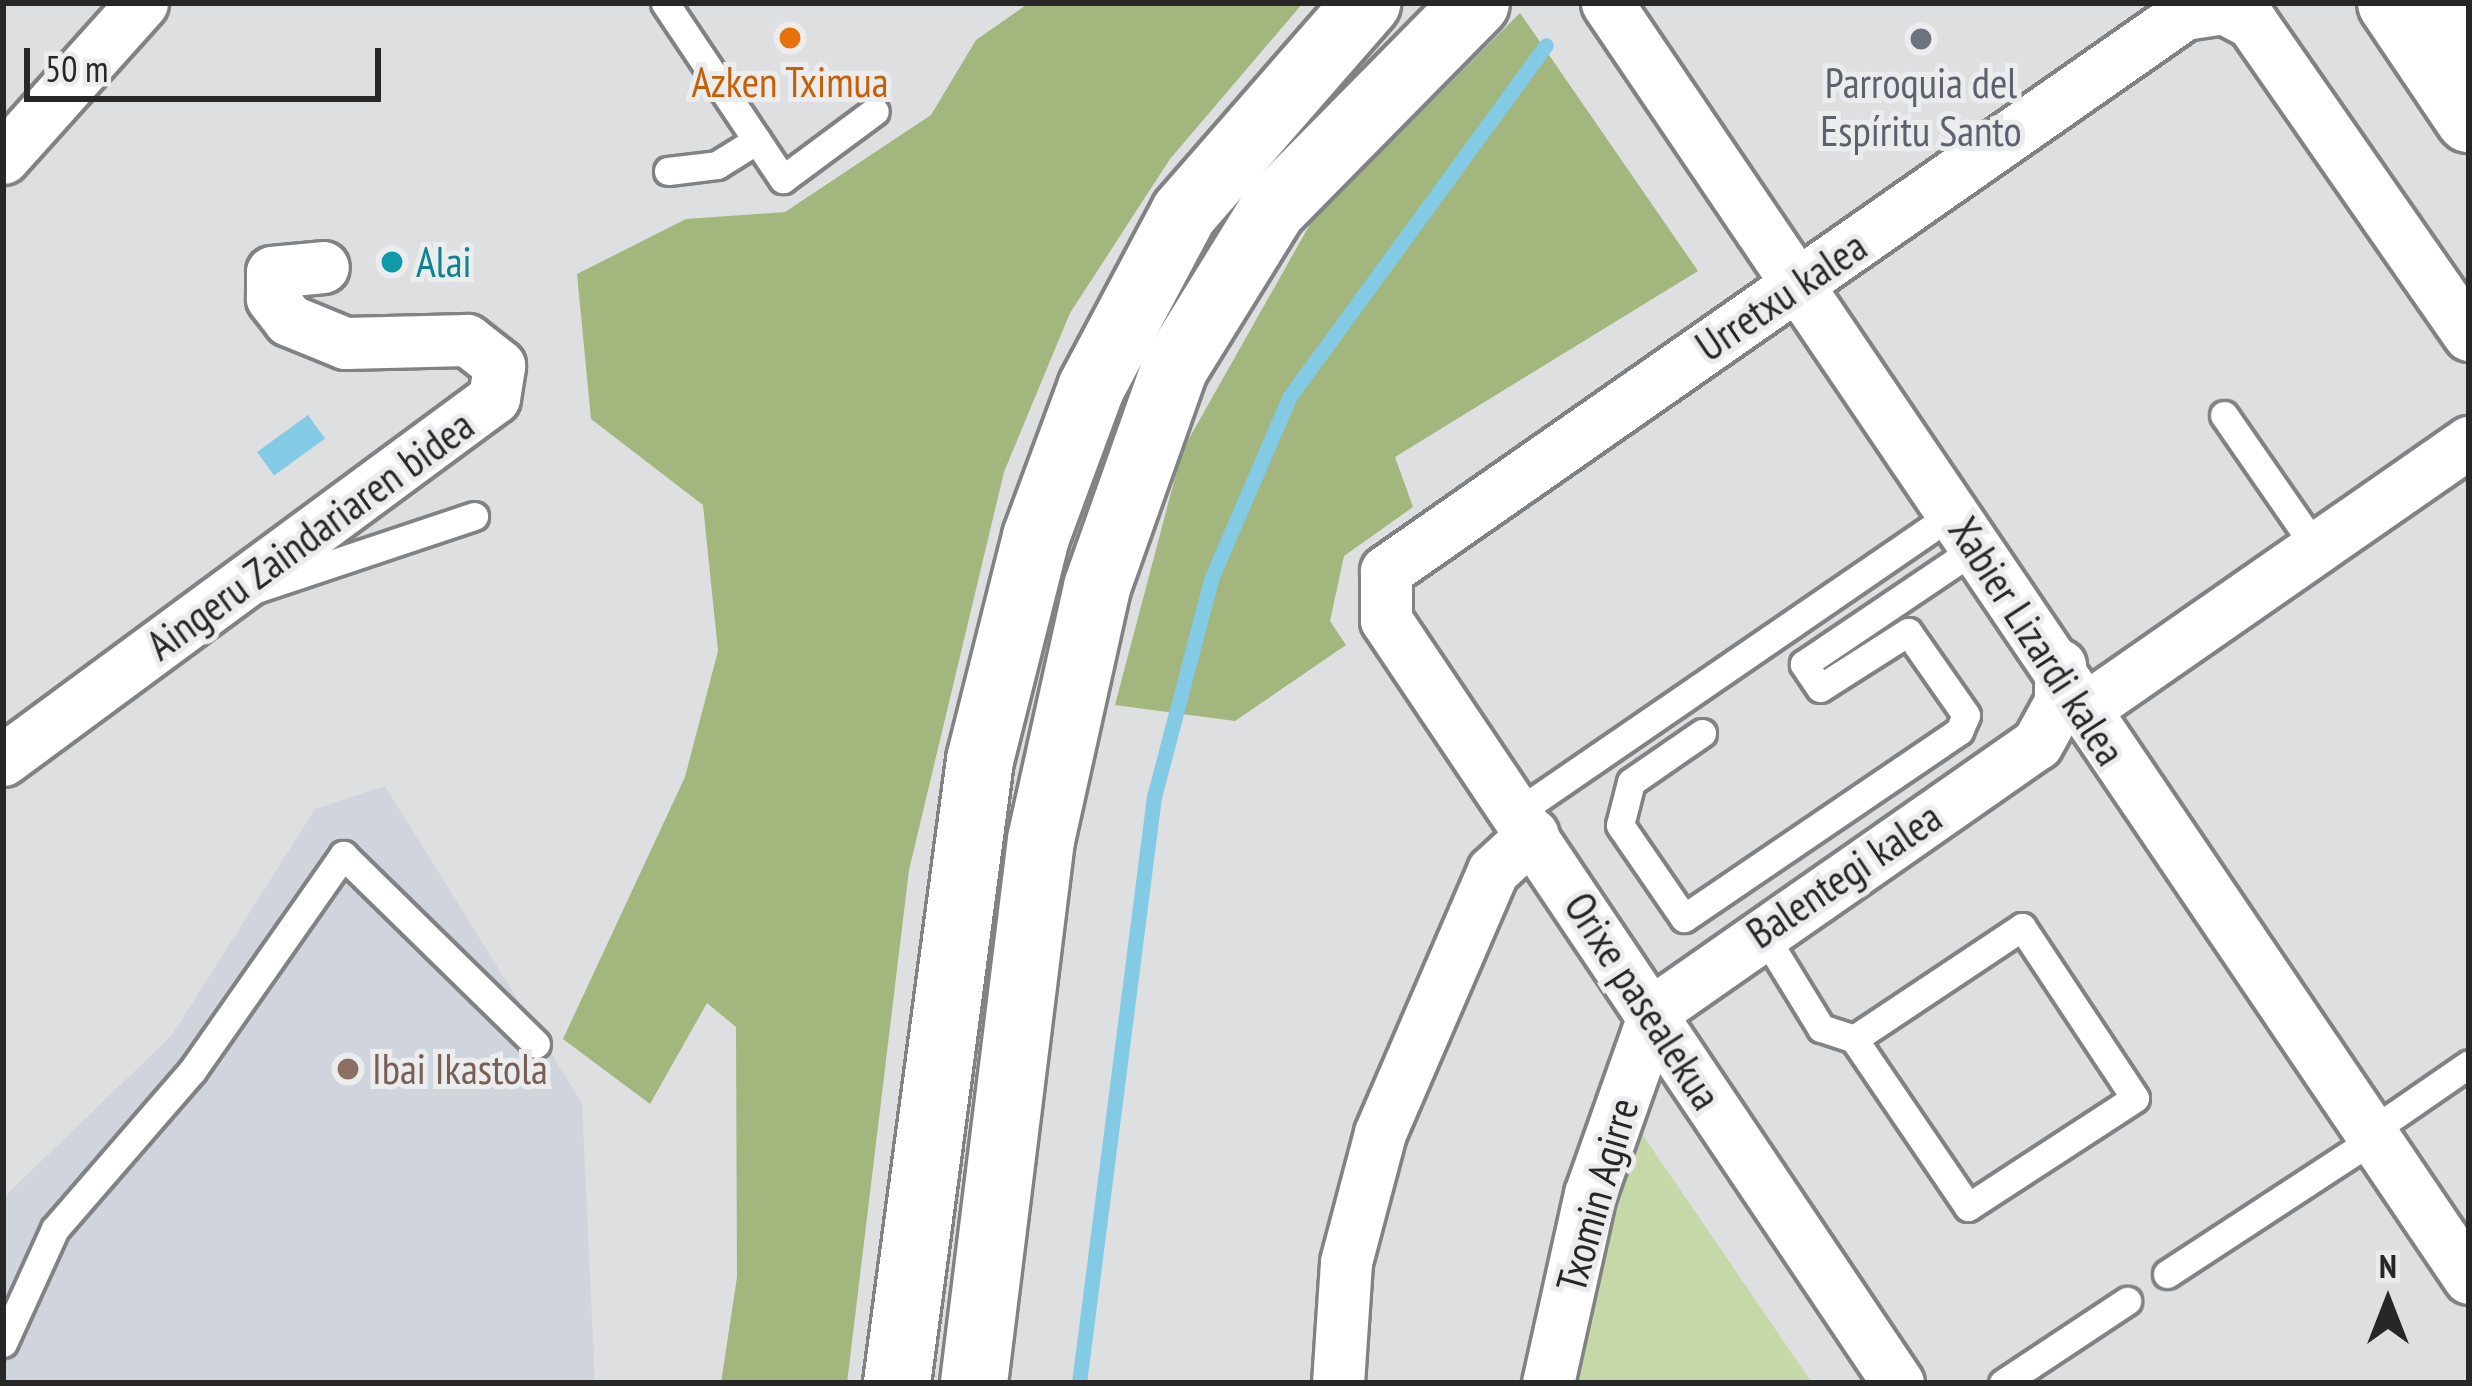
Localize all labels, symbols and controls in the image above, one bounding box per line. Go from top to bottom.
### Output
scale bar [30,24,387,98]
marker: Azken Tximua [777,25,803,51]
marker: Parroquia del Espíritu Santo [1908,26,1934,52]
text: 50 m [45,45,108,92]
place label: Azken Tximua [691,57,889,107]
place label: Parroquia del Espíritu Santo [1820,58,2022,156]
street label: Urretxu kalea [1686,221,1876,371]
place label: Alai [416,237,472,287]
marker: Alai [379,249,405,275]
street label: Aingeru Zaindariaren bidea [137,399,483,671]
street label: Xabier Lizardi kalea [1938,508,2136,774]
street label: Balentegi kalea [1737,792,1951,958]
street label: Orixe pasealekua [1554,883,1732,1119]
place label: Ibai Ikastola [372,1044,548,1094]
marker: Ibai Ikastola [335,1056,361,1082]
street label: Txomin Agirre [1545,1092,1649,1298]
north arrow [2328,1242,2448,1362]
text: N [2379,1244,2397,1287]

